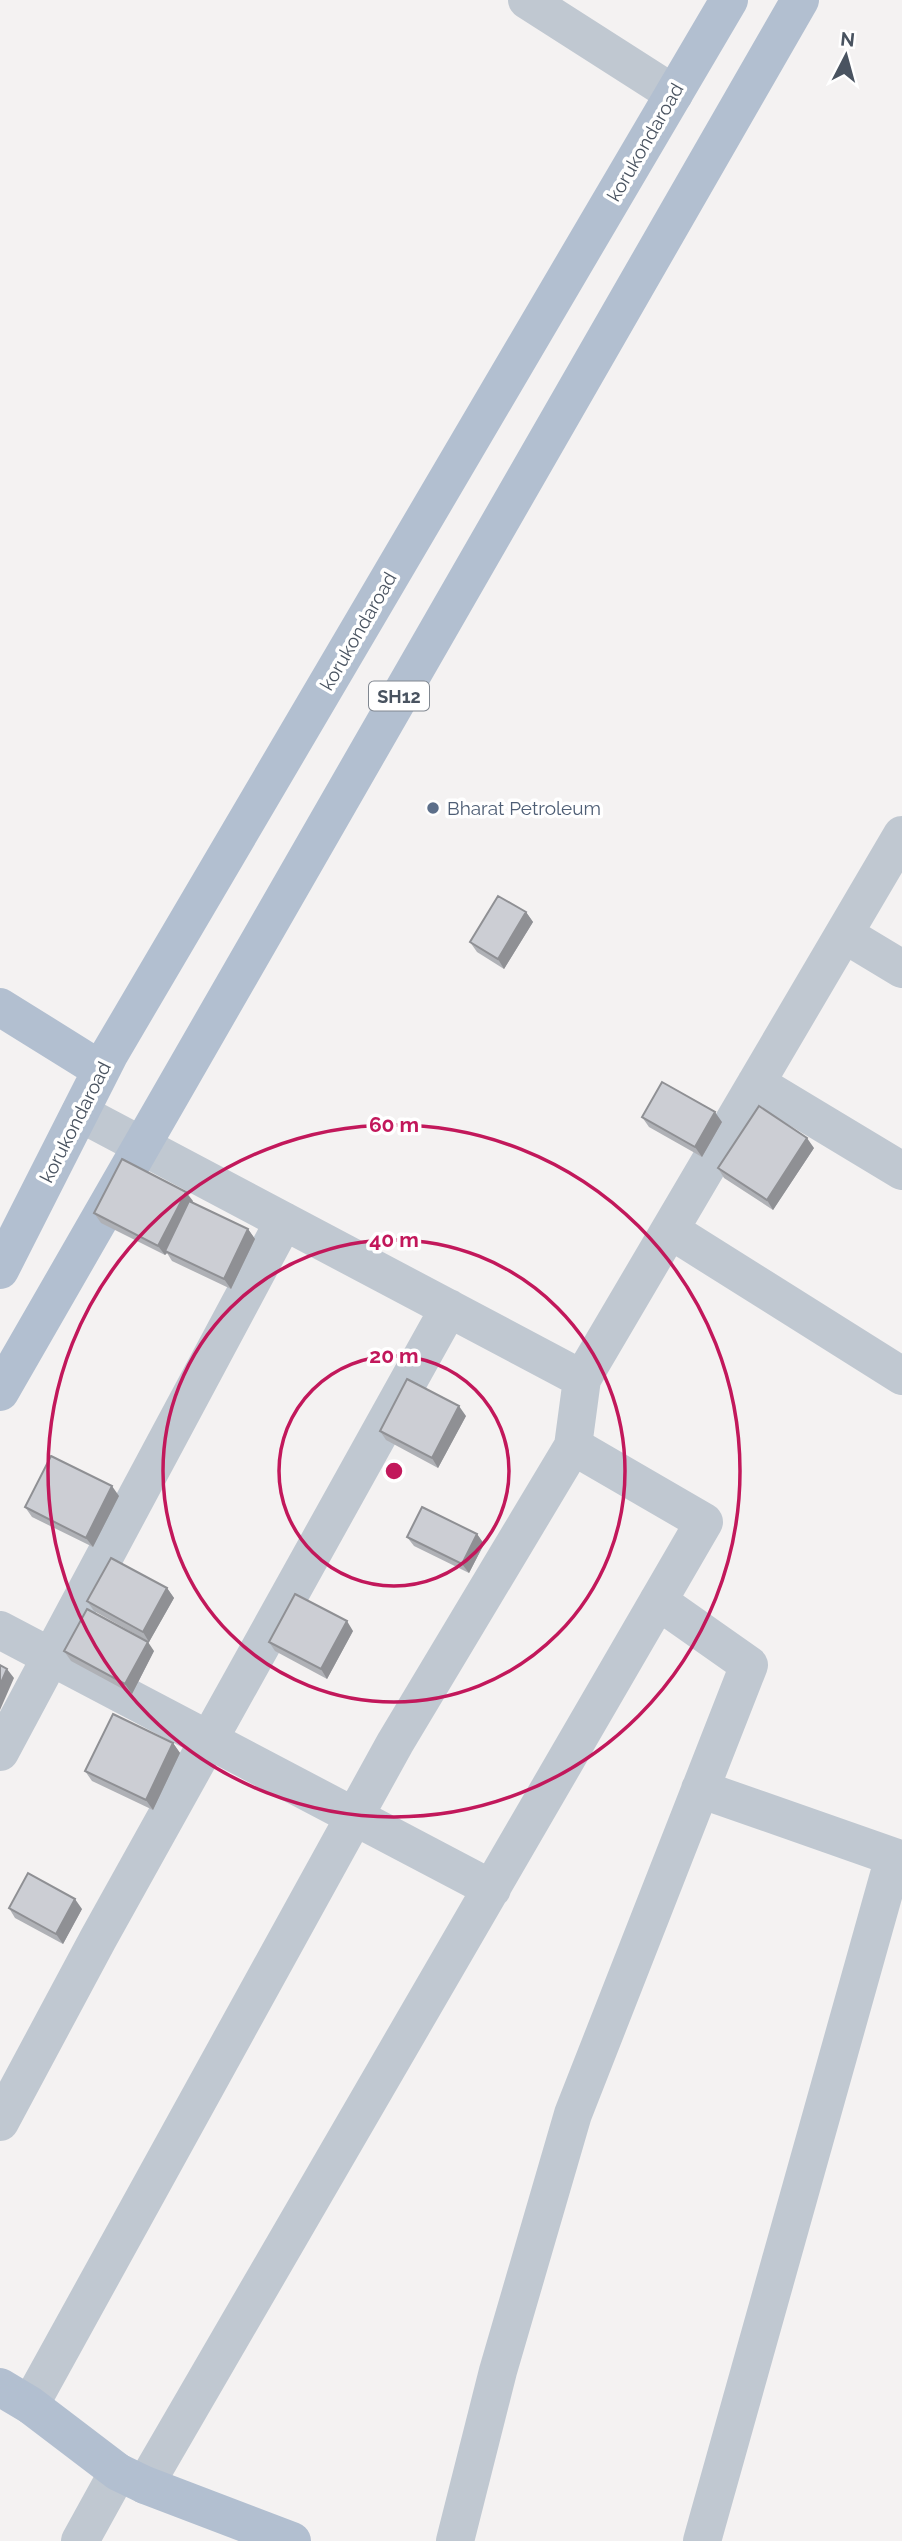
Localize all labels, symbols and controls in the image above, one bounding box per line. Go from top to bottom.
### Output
north arrow [811,21,881,91]
text: N [839,27,856,51]
street label: korukondaroad [602,79,688,205]
street label: korukondaroad [315,568,401,694]
road number: SH12 [369,682,429,710]
place label: Bharat Petroleum [447,797,601,819]
marker: Bharat Petroleum [425,800,441,816]
street label: korukondaroad [35,1058,115,1186]
text: 60 m [369,1112,419,1137]
text: 40 m [369,1227,419,1252]
text: 20 m [369,1343,419,1368]
centre of rings [382,1459,406,1483]

